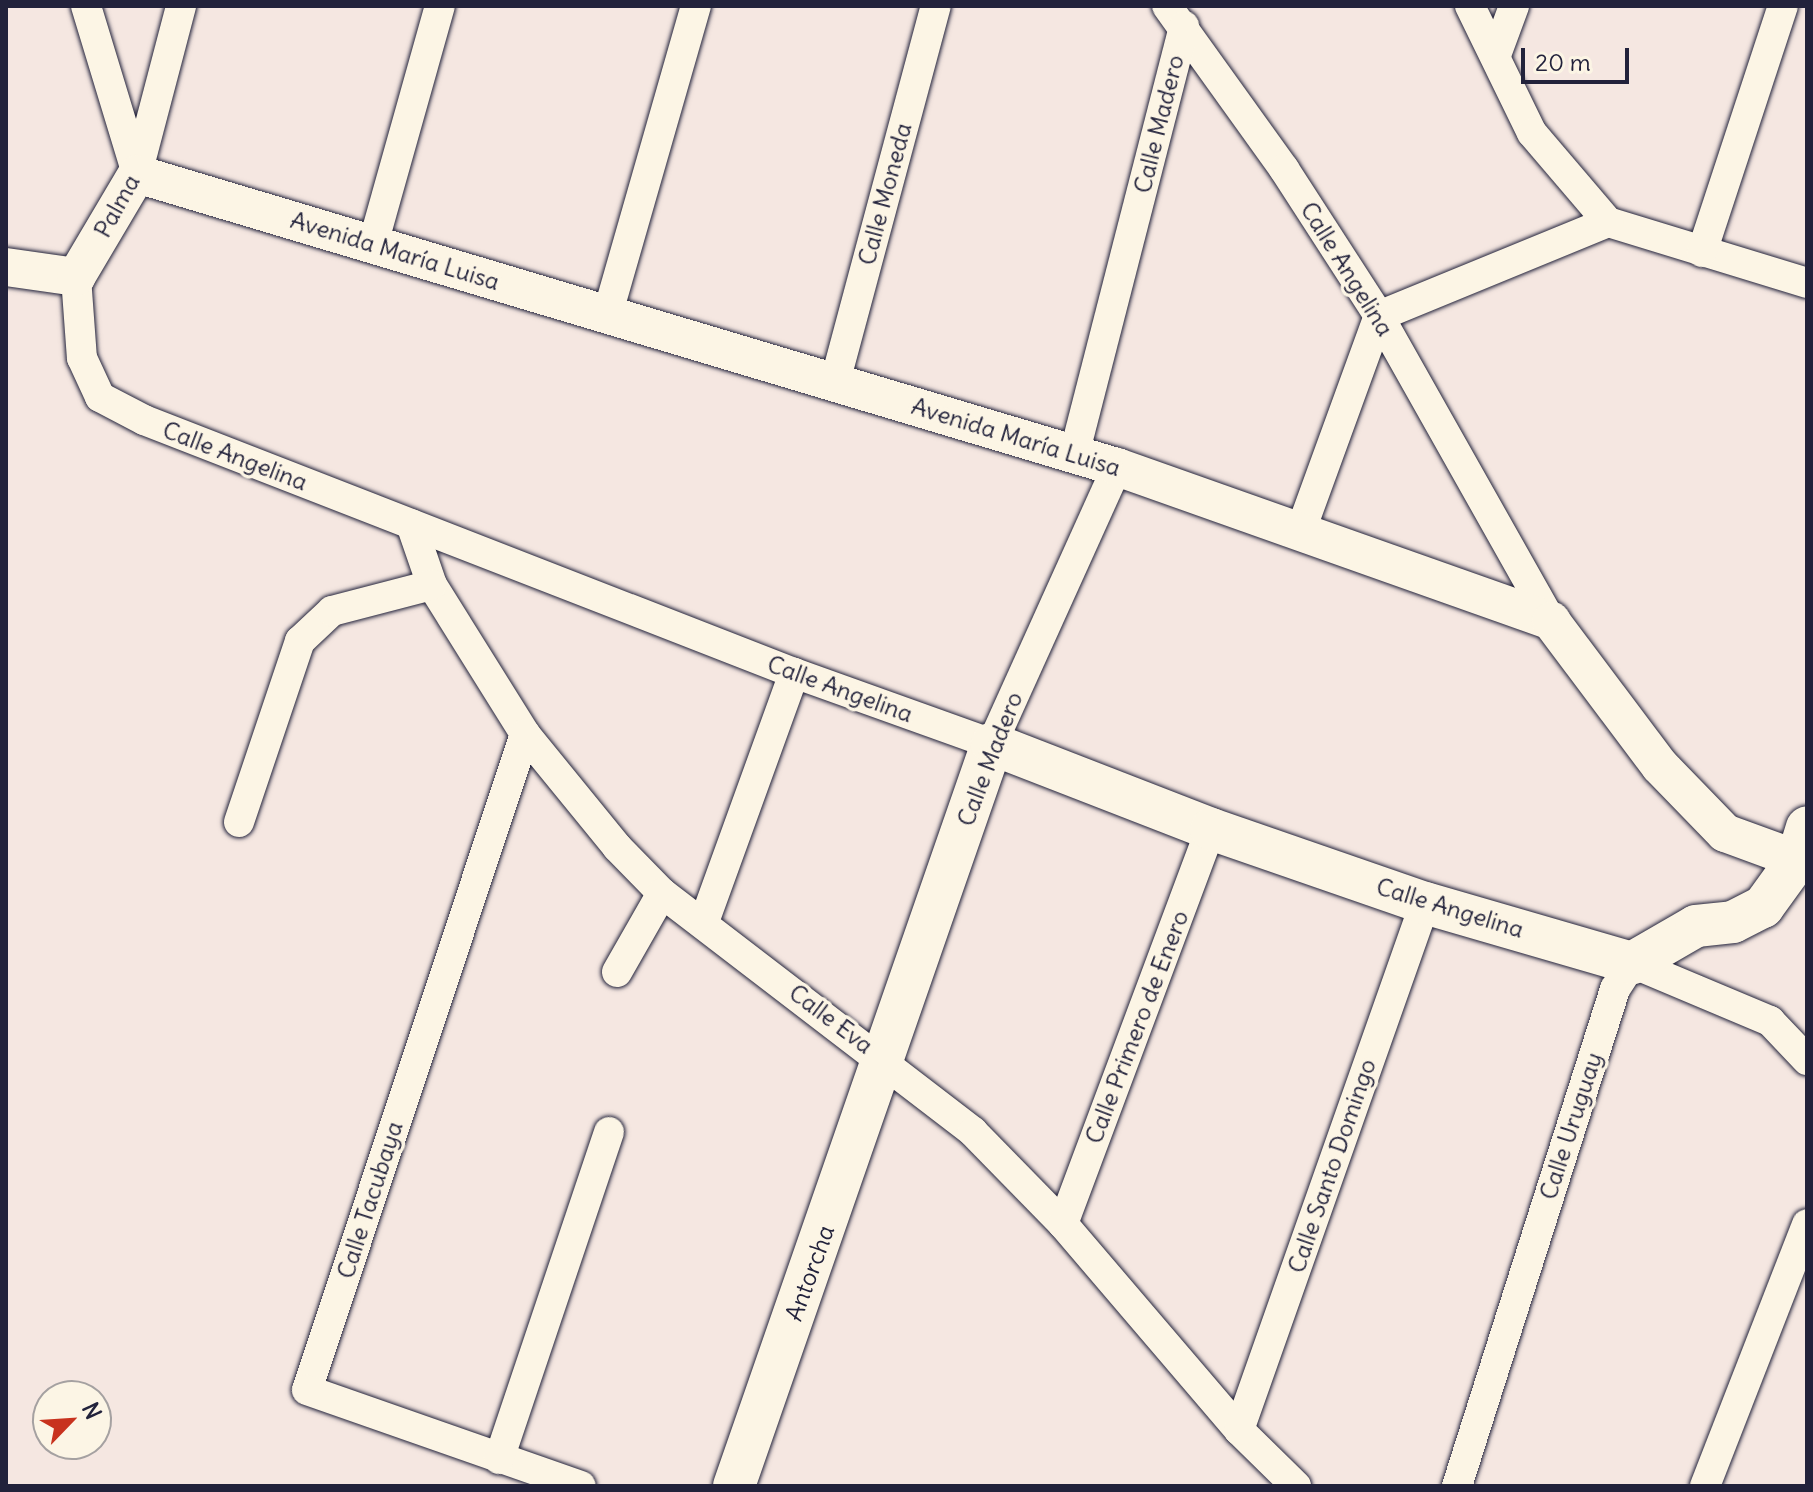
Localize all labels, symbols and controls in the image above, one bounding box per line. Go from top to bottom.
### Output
scale bar [1525,32,1633,82]
text: 20 m [1535,47,1591,77]
street label: Calle Madero [1128,52,1190,196]
street label: Calle Moneda [852,120,918,268]
street label: Palma [88,169,146,243]
street label: Calle Angelina [1294,197,1400,341]
street label: Avenida María Luisa [287,206,503,296]
street label: Avenida María Luisa [908,392,1124,482]
street label: Calle Angelina [159,415,311,497]
street label: Calle Angelina [763,649,917,729]
street label: Calle Madero [951,688,1029,830]
street label: Calle Angelina [1373,872,1527,944]
street label: Calle Primero de Enero [1079,906,1195,1148]
street label: Calle Eva [783,978,879,1060]
street label: Calle Uruguay [1534,1049,1608,1203]
street label: Calle Santo Domingo [1282,1055,1382,1277]
street label: Calle Tacubaya [331,1118,409,1282]
street label: Antorcha [779,1221,841,1325]
north arrow [32,1380,112,1460]
text: N [76,1398,108,1424]

